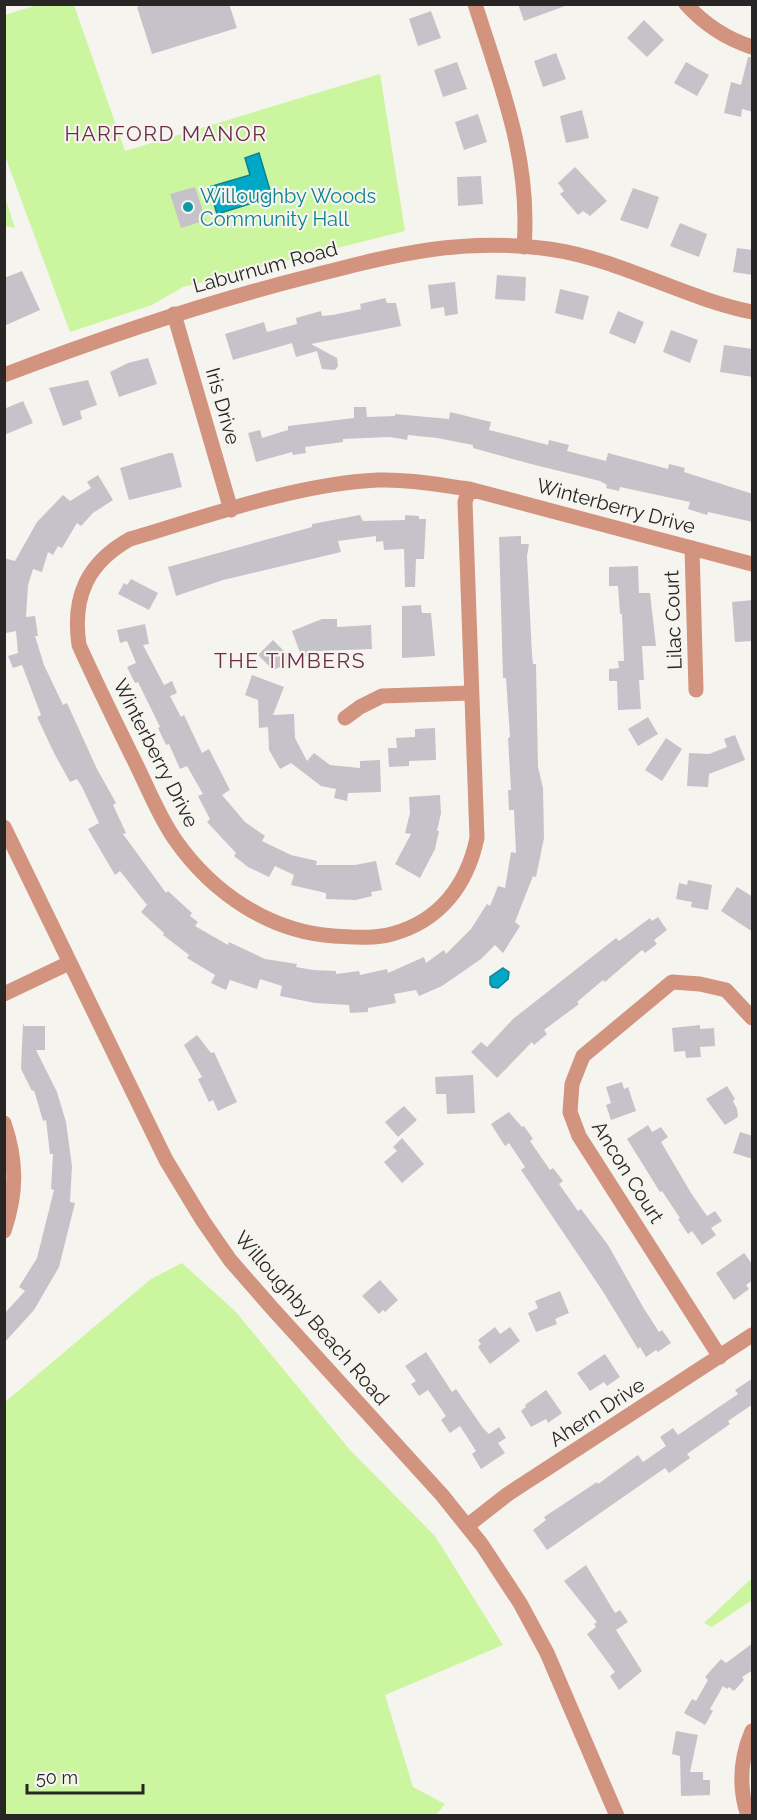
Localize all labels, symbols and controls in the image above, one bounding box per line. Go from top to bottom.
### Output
district label: HARFORD MANOR [64,121,268,146]
place label: Willoughby Woods Community Hall [200,184,376,231]
marker: Willoughby Woods Community Hall [181,200,195,214]
street label: Laburnum Road [190,236,340,298]
street label: Iris Drive [201,365,245,447]
street label: Winterberry Drive [534,473,698,539]
street label: Lilac Court [659,569,687,670]
district label: THE TIMBERS [214,648,366,673]
street label: Winterberry Drive [108,675,204,831]
street label: Ancon Court [587,1116,669,1228]
street label: Willoughby Beach Road [230,1226,394,1410]
street label: Ahern Drive [545,1372,649,1452]
scale bar [27,1757,142,1795]
text: 50 m [36,1767,78,1788]

